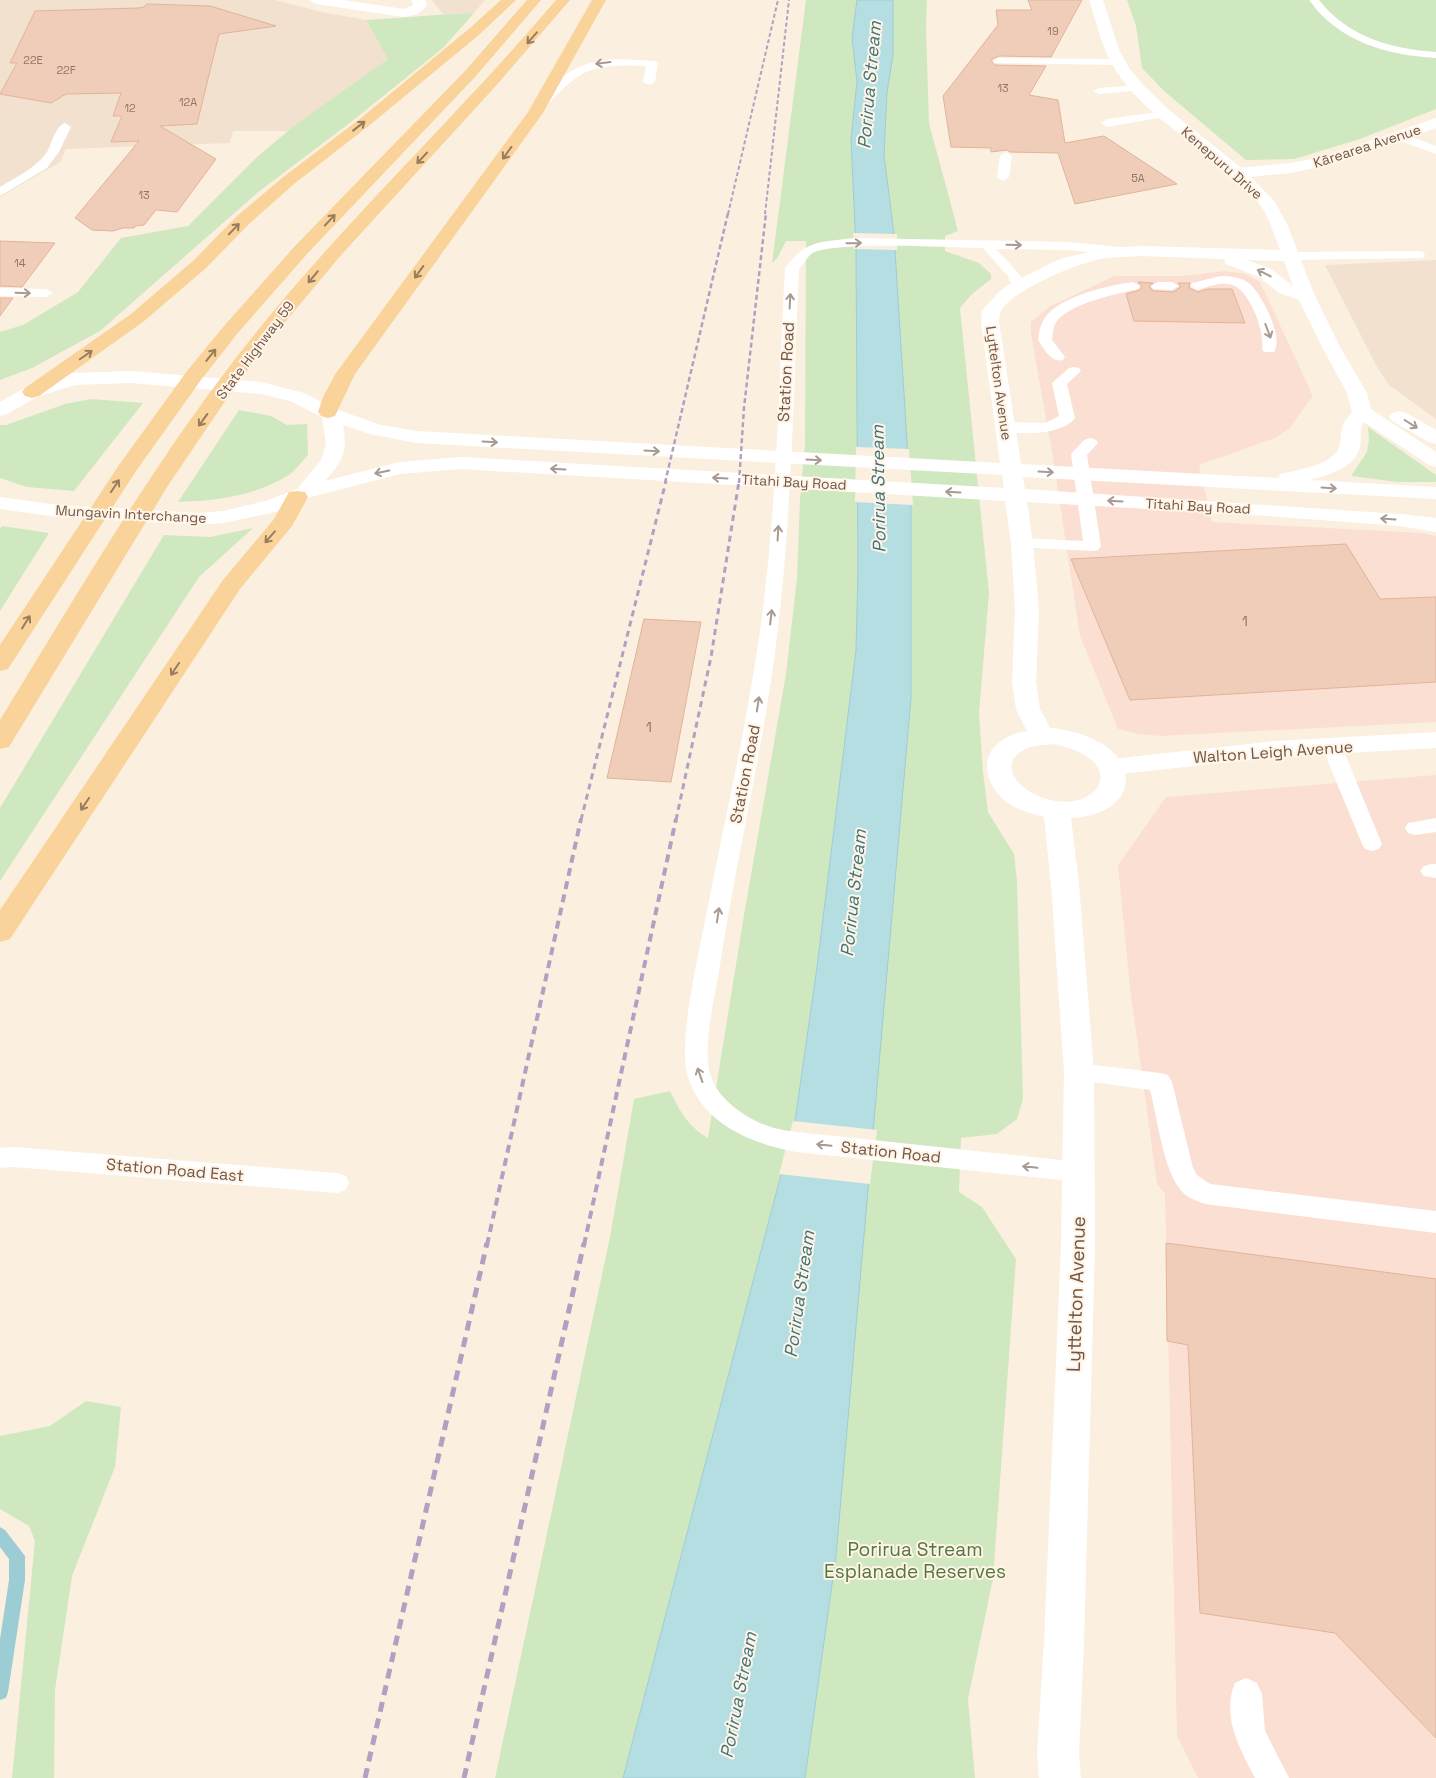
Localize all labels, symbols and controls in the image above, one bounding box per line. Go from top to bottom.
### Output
water label: Porirua Stream [852,20,886,150]
house number: 19 [1047,24,1059,38]
one-way arrow [526,31,538,44]
house number: 22E [23,53,43,67]
one-way arrow [595,58,611,68]
house number: 22F [56,63,76,77]
house number: 13 [997,81,1009,95]
house number: 12A [179,95,197,109]
house number: 12 [124,101,136,115]
street label: Kārearea Avenue [1311,120,1423,172]
one-way arrow [353,121,366,132]
street label: Kenepuru Drive [1178,123,1266,203]
one-way arrow [501,145,512,159]
one-way arrow [416,151,428,164]
house number: 5A [1131,171,1145,185]
house number: 13 [138,188,150,202]
one-way arrow [324,214,336,226]
one-way arrow [228,223,240,236]
one-way arrow [846,238,862,247]
one-way arrow [1006,240,1022,250]
house number: 14 [14,256,26,270]
one-way arrow [414,265,424,279]
one-way arrow [1257,268,1272,277]
one-way arrow [307,271,318,284]
one-way arrow [14,288,31,298]
one-way arrow [786,293,795,309]
street label: State Highway 59 [212,297,298,403]
street label: Station Road [773,321,799,423]
one-way arrow [1264,322,1273,338]
street label: Lyttelton Avenue [982,325,1016,441]
one-way arrow [79,349,93,360]
one-way arrow [205,349,216,362]
one-way arrow [198,413,208,427]
one-way arrow [1404,420,1418,430]
water label: Porirua Stream [865,424,891,553]
one-way arrow [481,438,497,447]
one-way arrow [644,446,660,455]
one-way arrow [806,455,822,464]
one-way arrow [550,465,566,474]
one-way arrow [1038,467,1054,476]
one-way arrow [375,468,391,477]
street label: Titahi Bay Road [741,470,847,494]
one-way arrow [713,474,729,483]
one-way arrow [110,479,120,493]
one-way arrow [1320,483,1336,492]
one-way arrow [945,487,961,496]
street label: Titahi Bay Road [1145,494,1251,518]
one-way arrow [1107,496,1123,505]
street label: Mungavin Interchange [55,501,207,527]
one-way arrow [1380,514,1396,524]
one-way arrow [773,525,782,541]
one-way arrow [265,531,276,544]
one-way arrow [766,610,776,626]
house number: 1 [1242,612,1248,630]
one-way arrow [21,616,31,630]
one-way arrow [170,661,180,675]
one-way arrow [754,696,764,712]
house number: 1 [646,718,652,736]
street label: Station Road [725,723,765,825]
street label: Walton Leigh Avenue [1192,736,1354,768]
one-way arrow [80,797,91,811]
water label: Porirua Stream [835,828,871,958]
one-way arrow [713,907,723,923]
one-way arrow [695,1068,704,1083]
street label: Station Road [840,1136,942,1168]
one-way arrow [816,1140,832,1150]
street label: Station Road East [105,1154,245,1186]
one-way arrow [1022,1162,1038,1172]
street label: Lyttelton Avenue [1061,1216,1091,1372]
water label: Porirua Stream [779,1229,819,1359]
park label: Porirua Stream Esplanade Reserves [824,1537,1006,1584]
water label: Porirua Stream [715,1630,762,1760]

